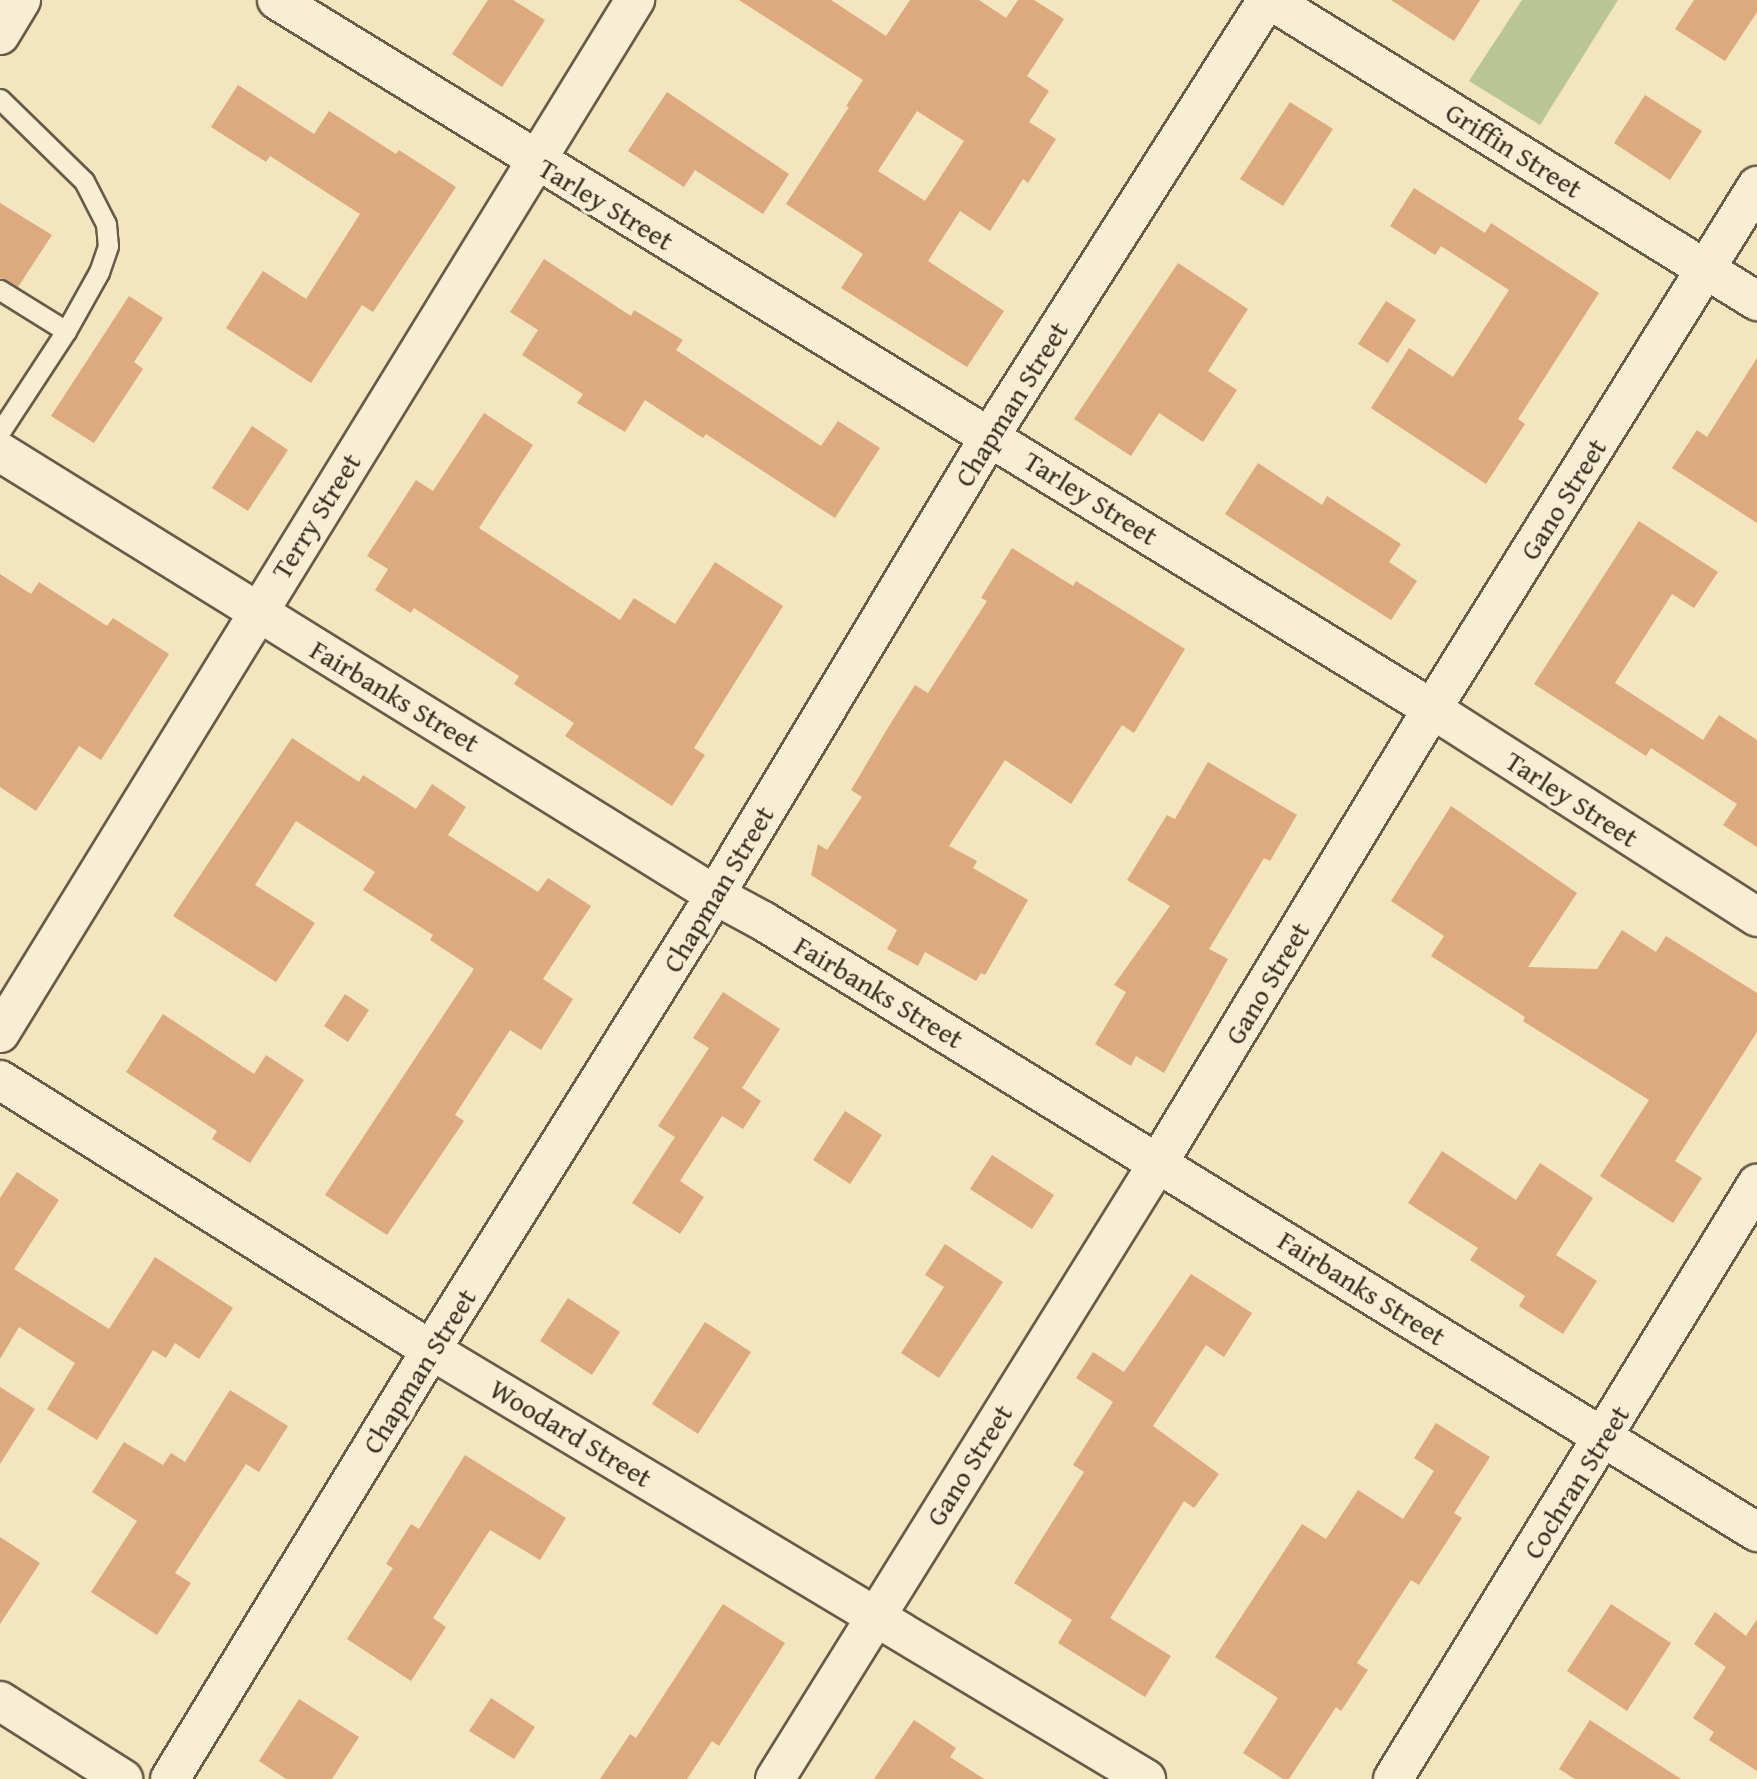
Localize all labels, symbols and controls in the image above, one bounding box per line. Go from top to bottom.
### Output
street label: Griffin Street [1440,95,1588,205]
street label: Tarley Street [532,151,680,257]
street label: Chapman Street [947,315,1075,493]
street label: Gano Street [1513,432,1613,566]
street label: Tarley Street [1018,444,1164,552]
street label: Terry Street [264,447,368,585]
street label: Fairbanks Street [304,632,486,760]
street label: Tarley Street [1499,744,1645,854]
street label: Chapman Street [655,800,781,978]
street label: Gano Street [1217,916,1317,1050]
street label: Fairbanks Street [788,928,970,1056]
street label: Fairbanks Street [1272,1223,1452,1353]
street label: Chapman Street [355,1282,483,1460]
street label: Woodard Street [484,1372,658,1494]
street label: Gano Street [919,1398,1019,1532]
street label: Cochran Street [1516,1399,1636,1565]

